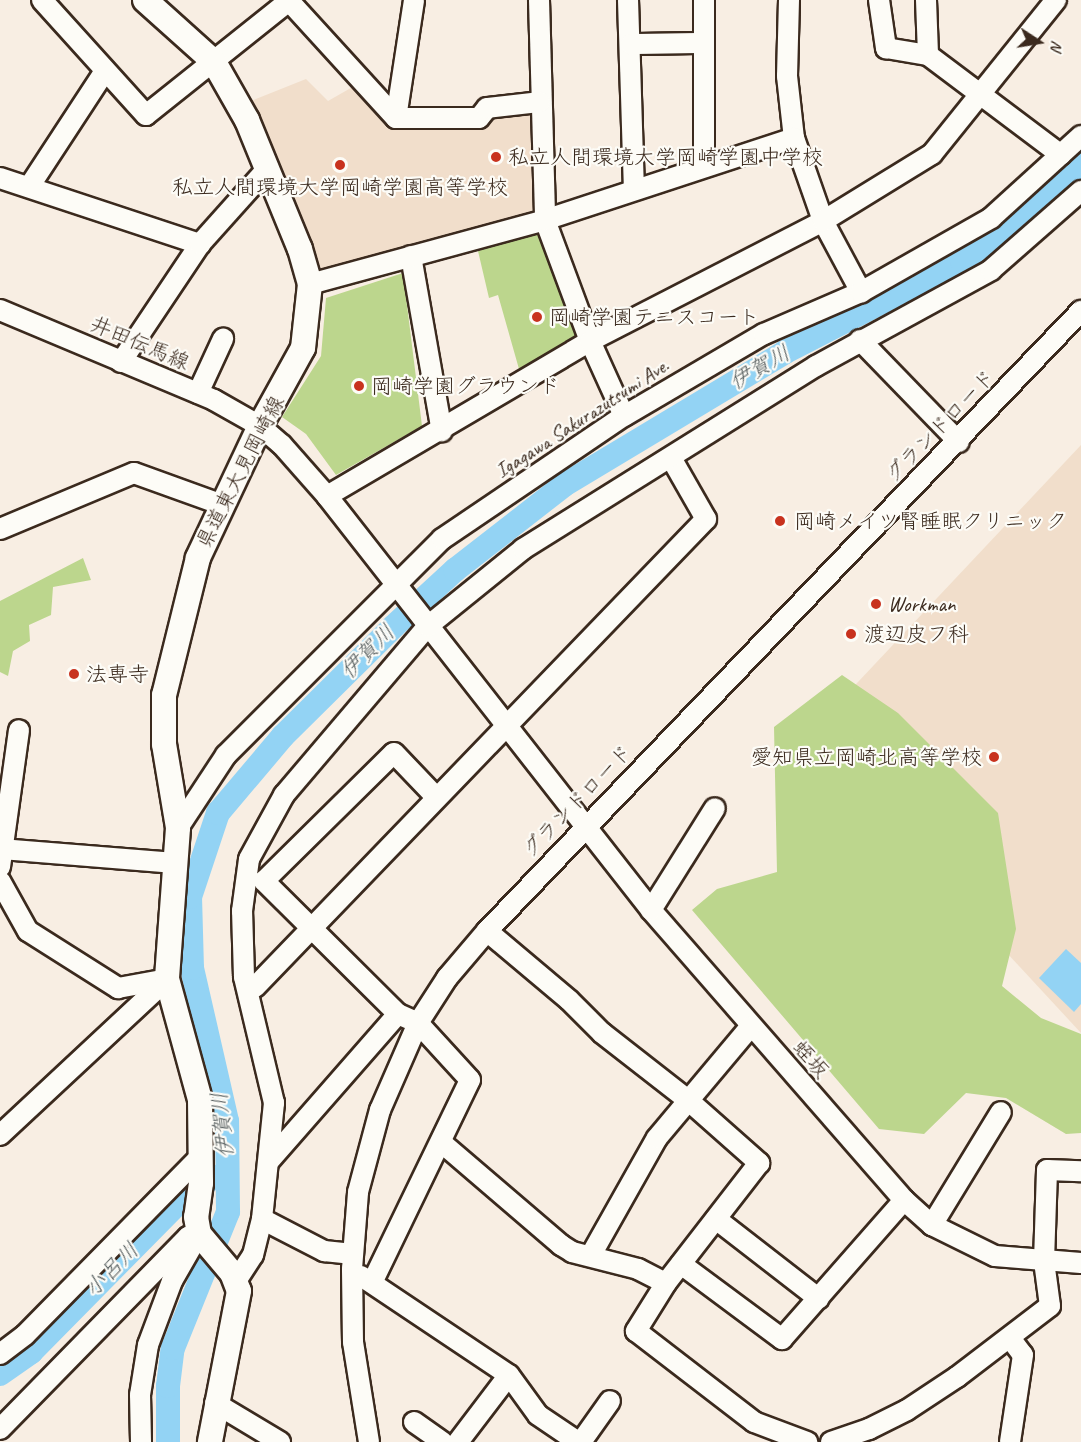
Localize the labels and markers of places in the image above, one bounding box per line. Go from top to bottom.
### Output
place label: 私立人間環境大学岡崎学園中学校 [508,144,823,170]
marker: 私立人間環境大学岡崎学園中学校 [489,150,503,164]
marker: 私立人間環境大学岡崎学園高等学校 [333,158,347,172]
place label: 私立人間環境大学岡崎学園高等学校 [172,174,508,200]
place label: 岡崎学園テニスコート [549,304,759,330]
marker: 岡崎学園テニスコート [530,310,544,324]
place label: 岡崎学園グラウンド [371,373,560,399]
marker: 岡崎学園グラウンド [352,379,366,393]
place label: 岡崎メイツ腎睡眠クリニック [794,508,1067,534]
marker: 岡崎メイツ腎睡眠クリニック [771,512,789,530]
place label: Workman [888,591,955,617]
marker: Workman [869,597,883,611]
place label: 渡辺皮フ科 [864,621,969,647]
marker: 渡辺皮フ科 [842,625,860,643]
place label: 法専寺 [86,661,149,687]
marker: 法専寺 [67,667,81,681]
place label: 愛知県立岡崎北高等学校 [751,744,982,770]
marker: 愛知県立岡崎北高等学校 [987,750,1001,764]

